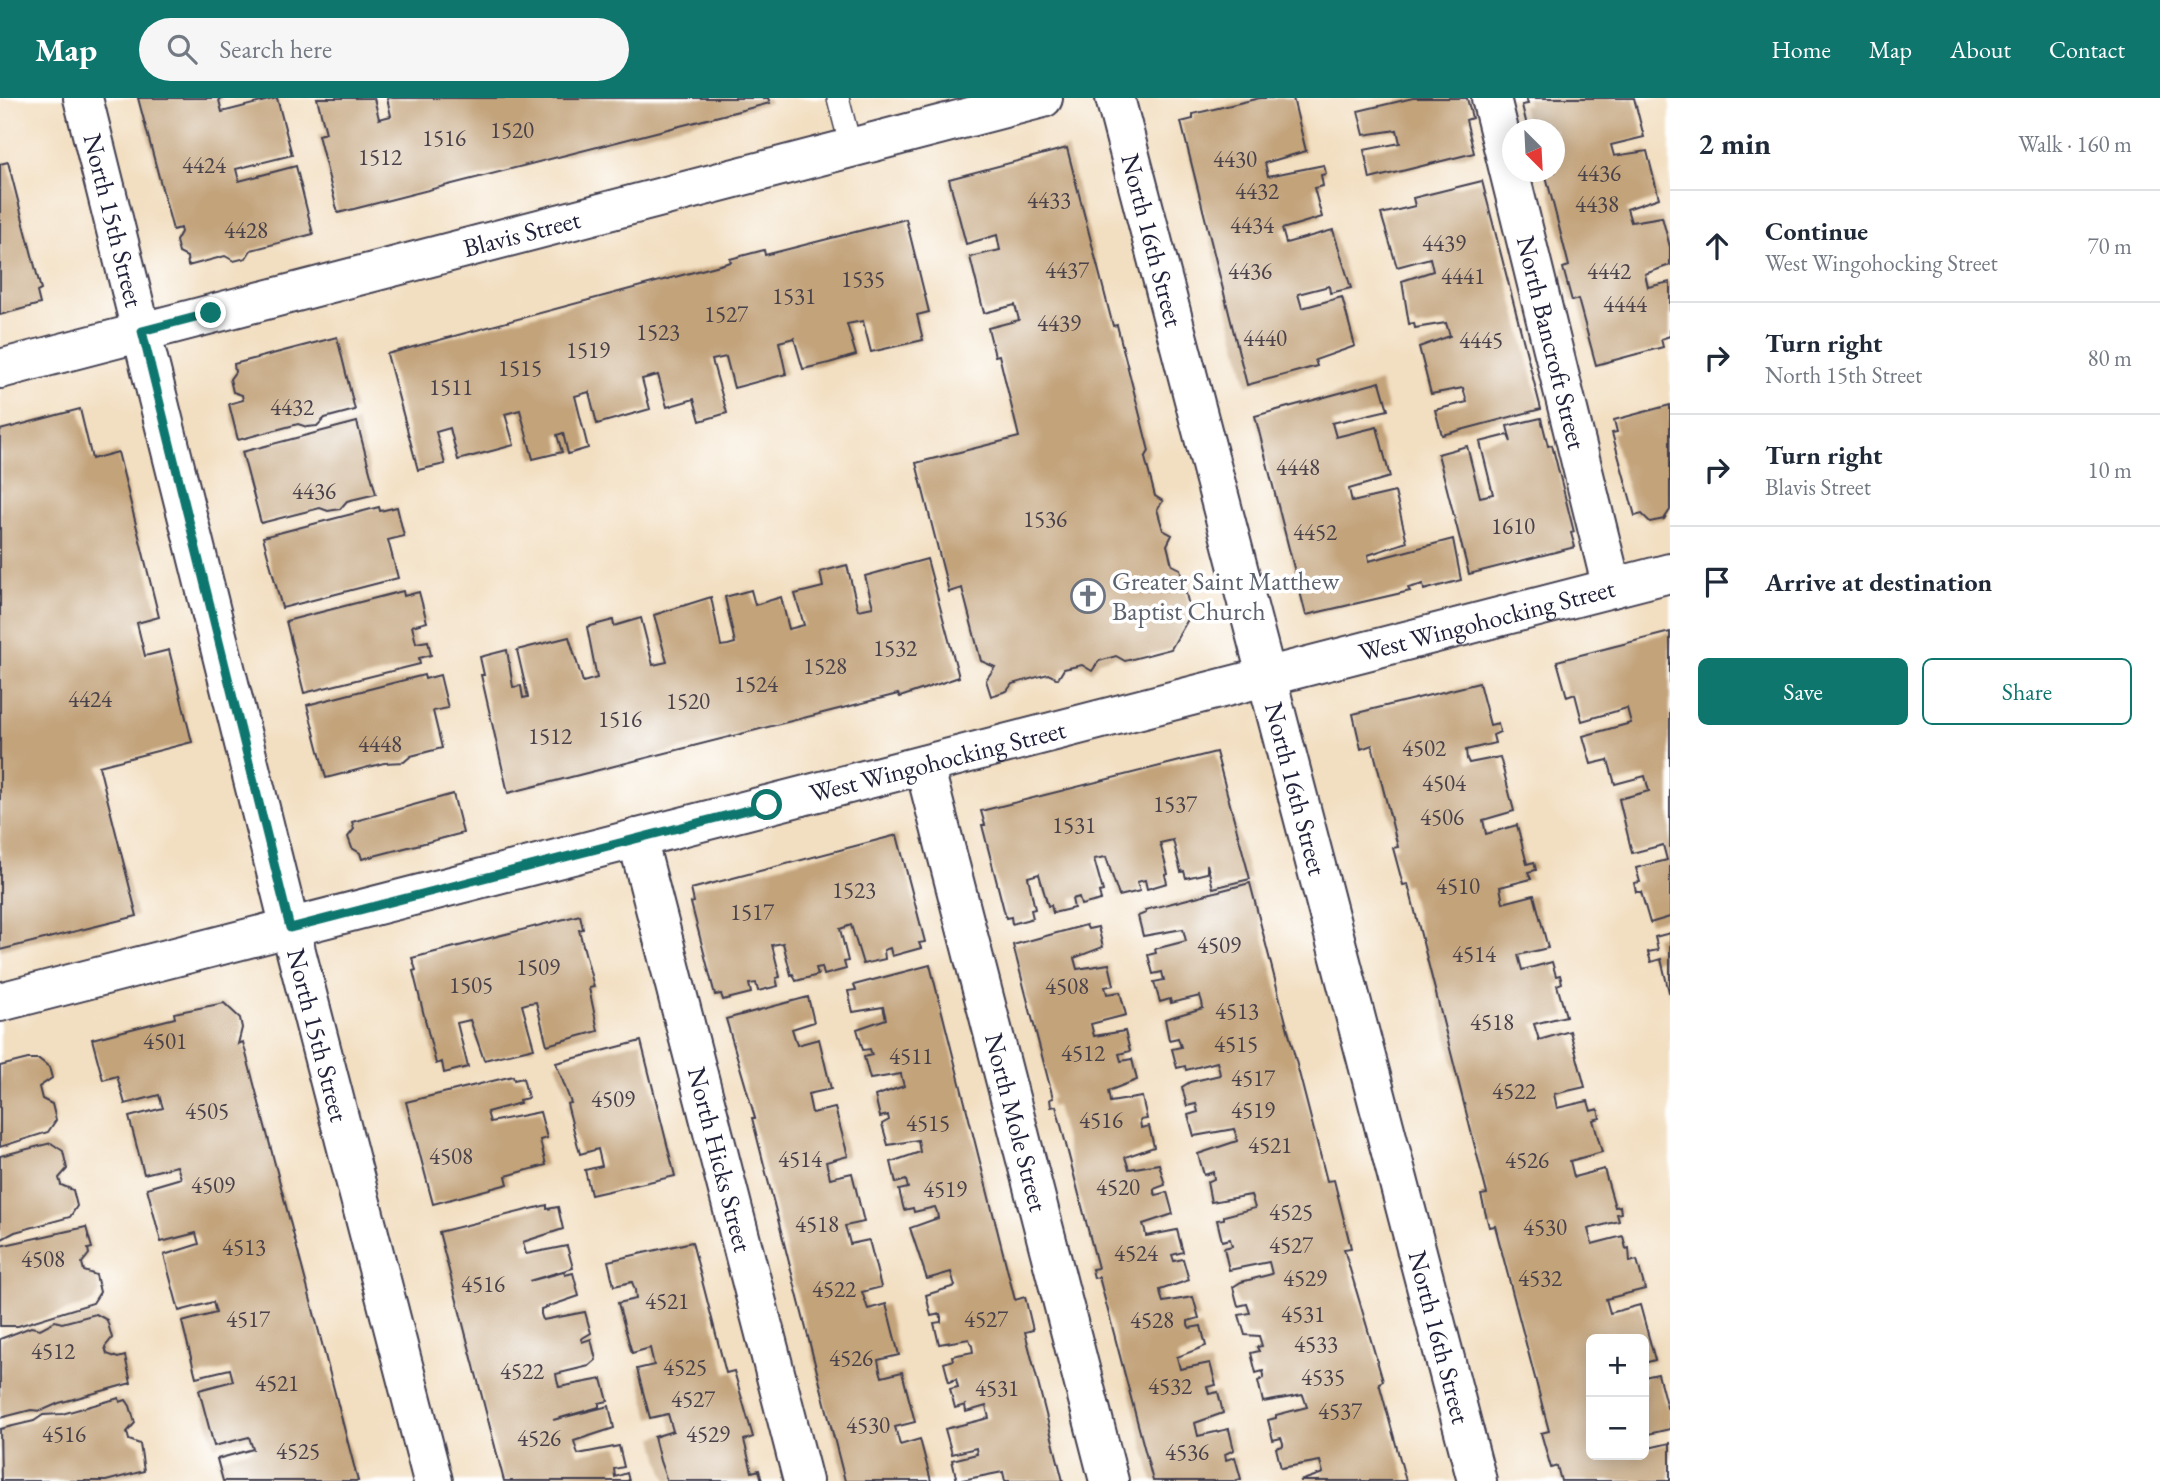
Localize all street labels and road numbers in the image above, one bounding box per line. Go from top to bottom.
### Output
street label: North 15th Street [75,130,151,311]
street label: North 16th Street [1113,150,1191,331]
street label: Blavis Street [459,202,584,265]
street label: North Bancroft Street [1509,232,1594,453]
street label: West Wingohocking Street [1355,571,1618,669]
street label: North 16th Street [1257,698,1335,879]
street label: West Wingohocking Street [806,712,1069,810]
street label: North 15th Street [279,945,356,1125]
street label: North Mole Street [977,1029,1056,1215]
street label: North Hicks Street [680,1063,760,1256]
street label: North 16th Street [1400,1247,1478,1428]

